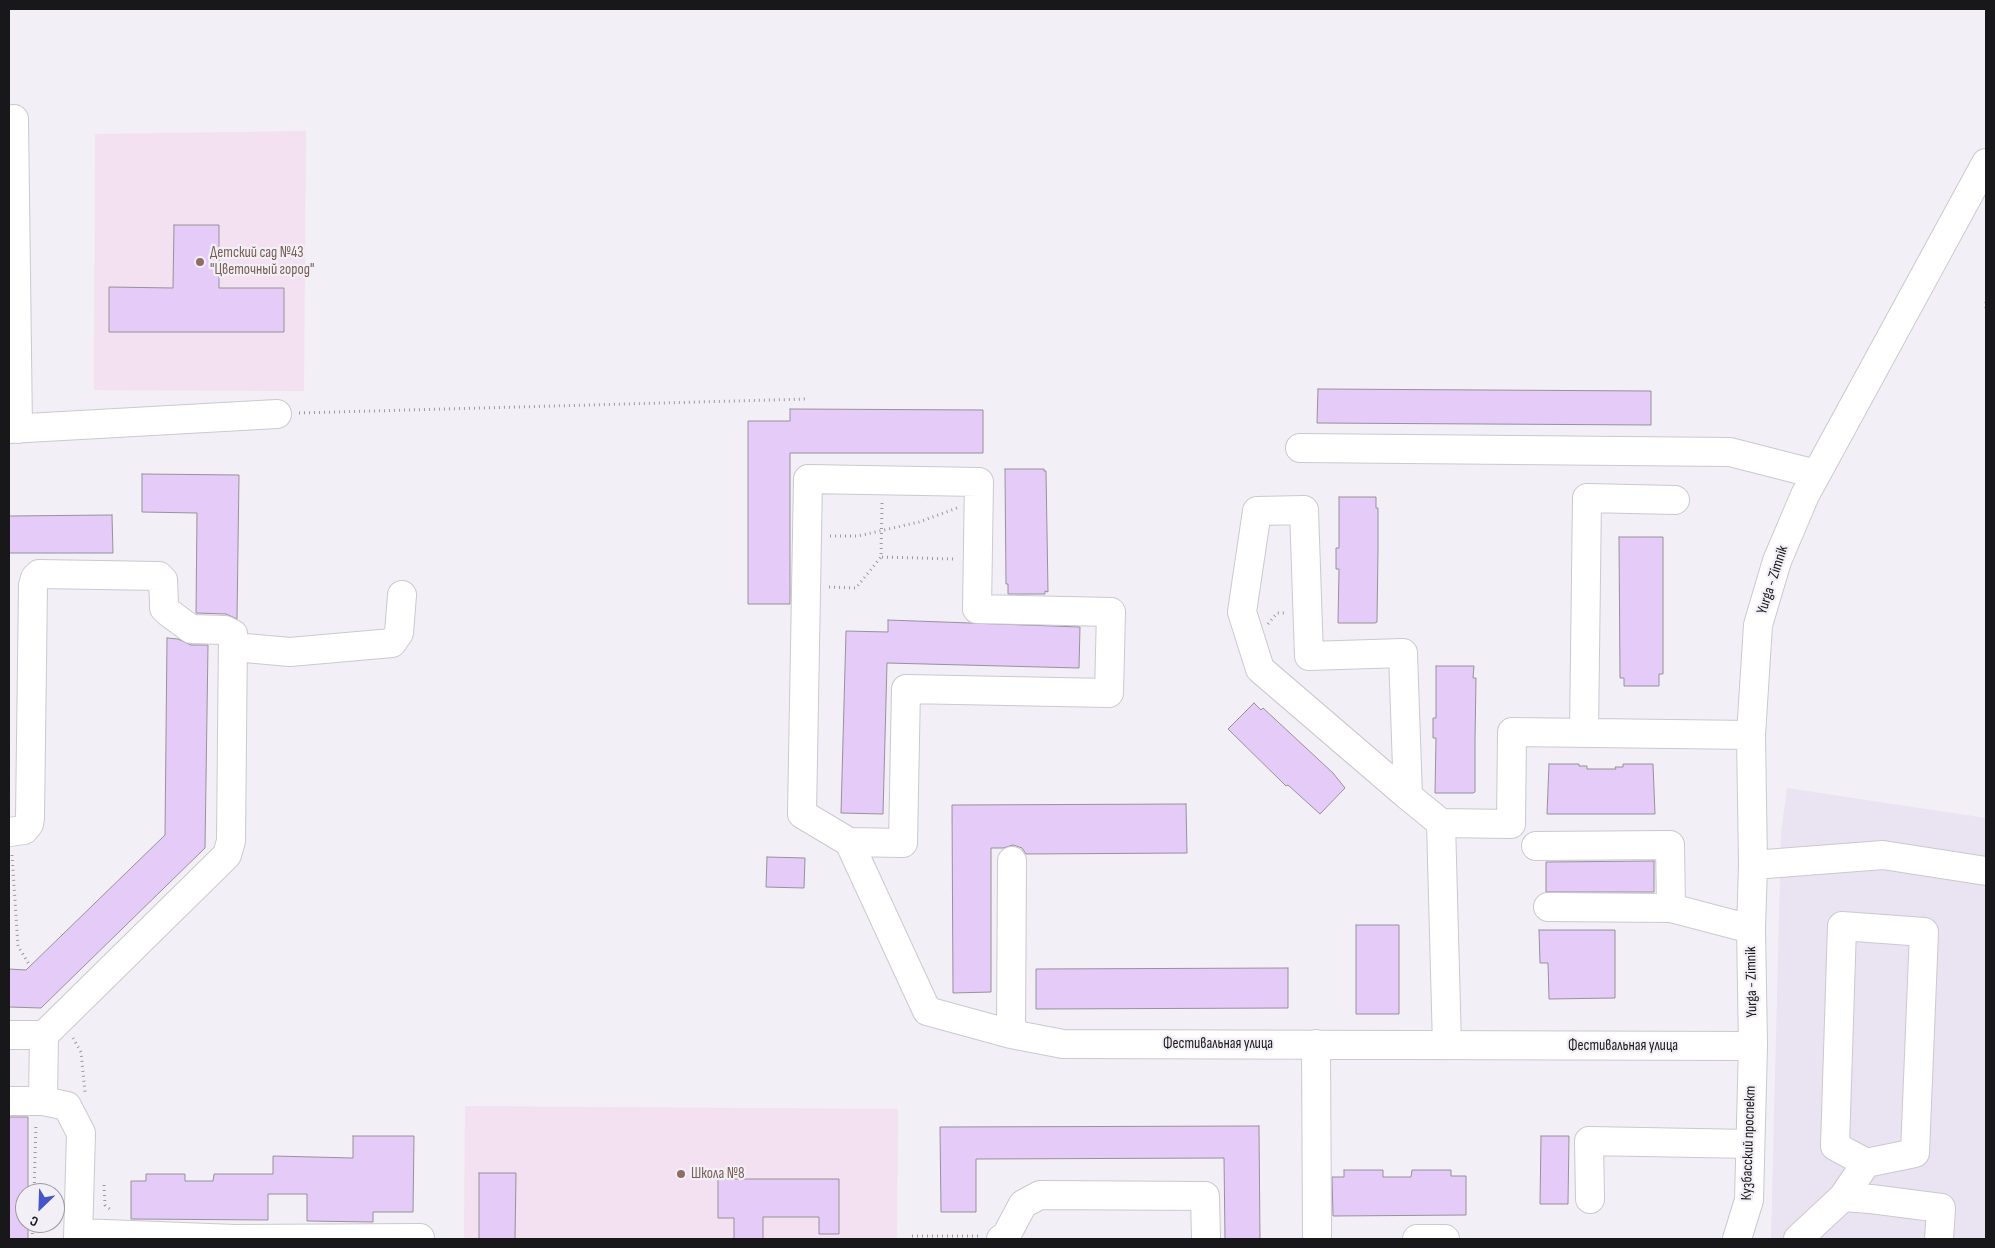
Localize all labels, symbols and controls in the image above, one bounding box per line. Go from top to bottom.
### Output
place label: Детский сад №43 "Цветочный город" [210,244,314,279]
marker: Детский сад №43 "Цветочный город" [194,256,206,268]
street label: Yurga - Zimnik [1753,543,1793,617]
street label: Yurga - Zimnik [1742,946,1762,1018]
street label: Фестивальная улица [1163,1035,1273,1053]
street label: Фестивальная улица [1568,1037,1678,1055]
street label: Кузбасский проспект [1738,1085,1760,1201]
place label: Школа №8 [691,1165,744,1183]
marker: Школа №8 [675,1168,687,1180]
north arrow [15,1183,65,1233]
text: С [27,1212,41,1230]

